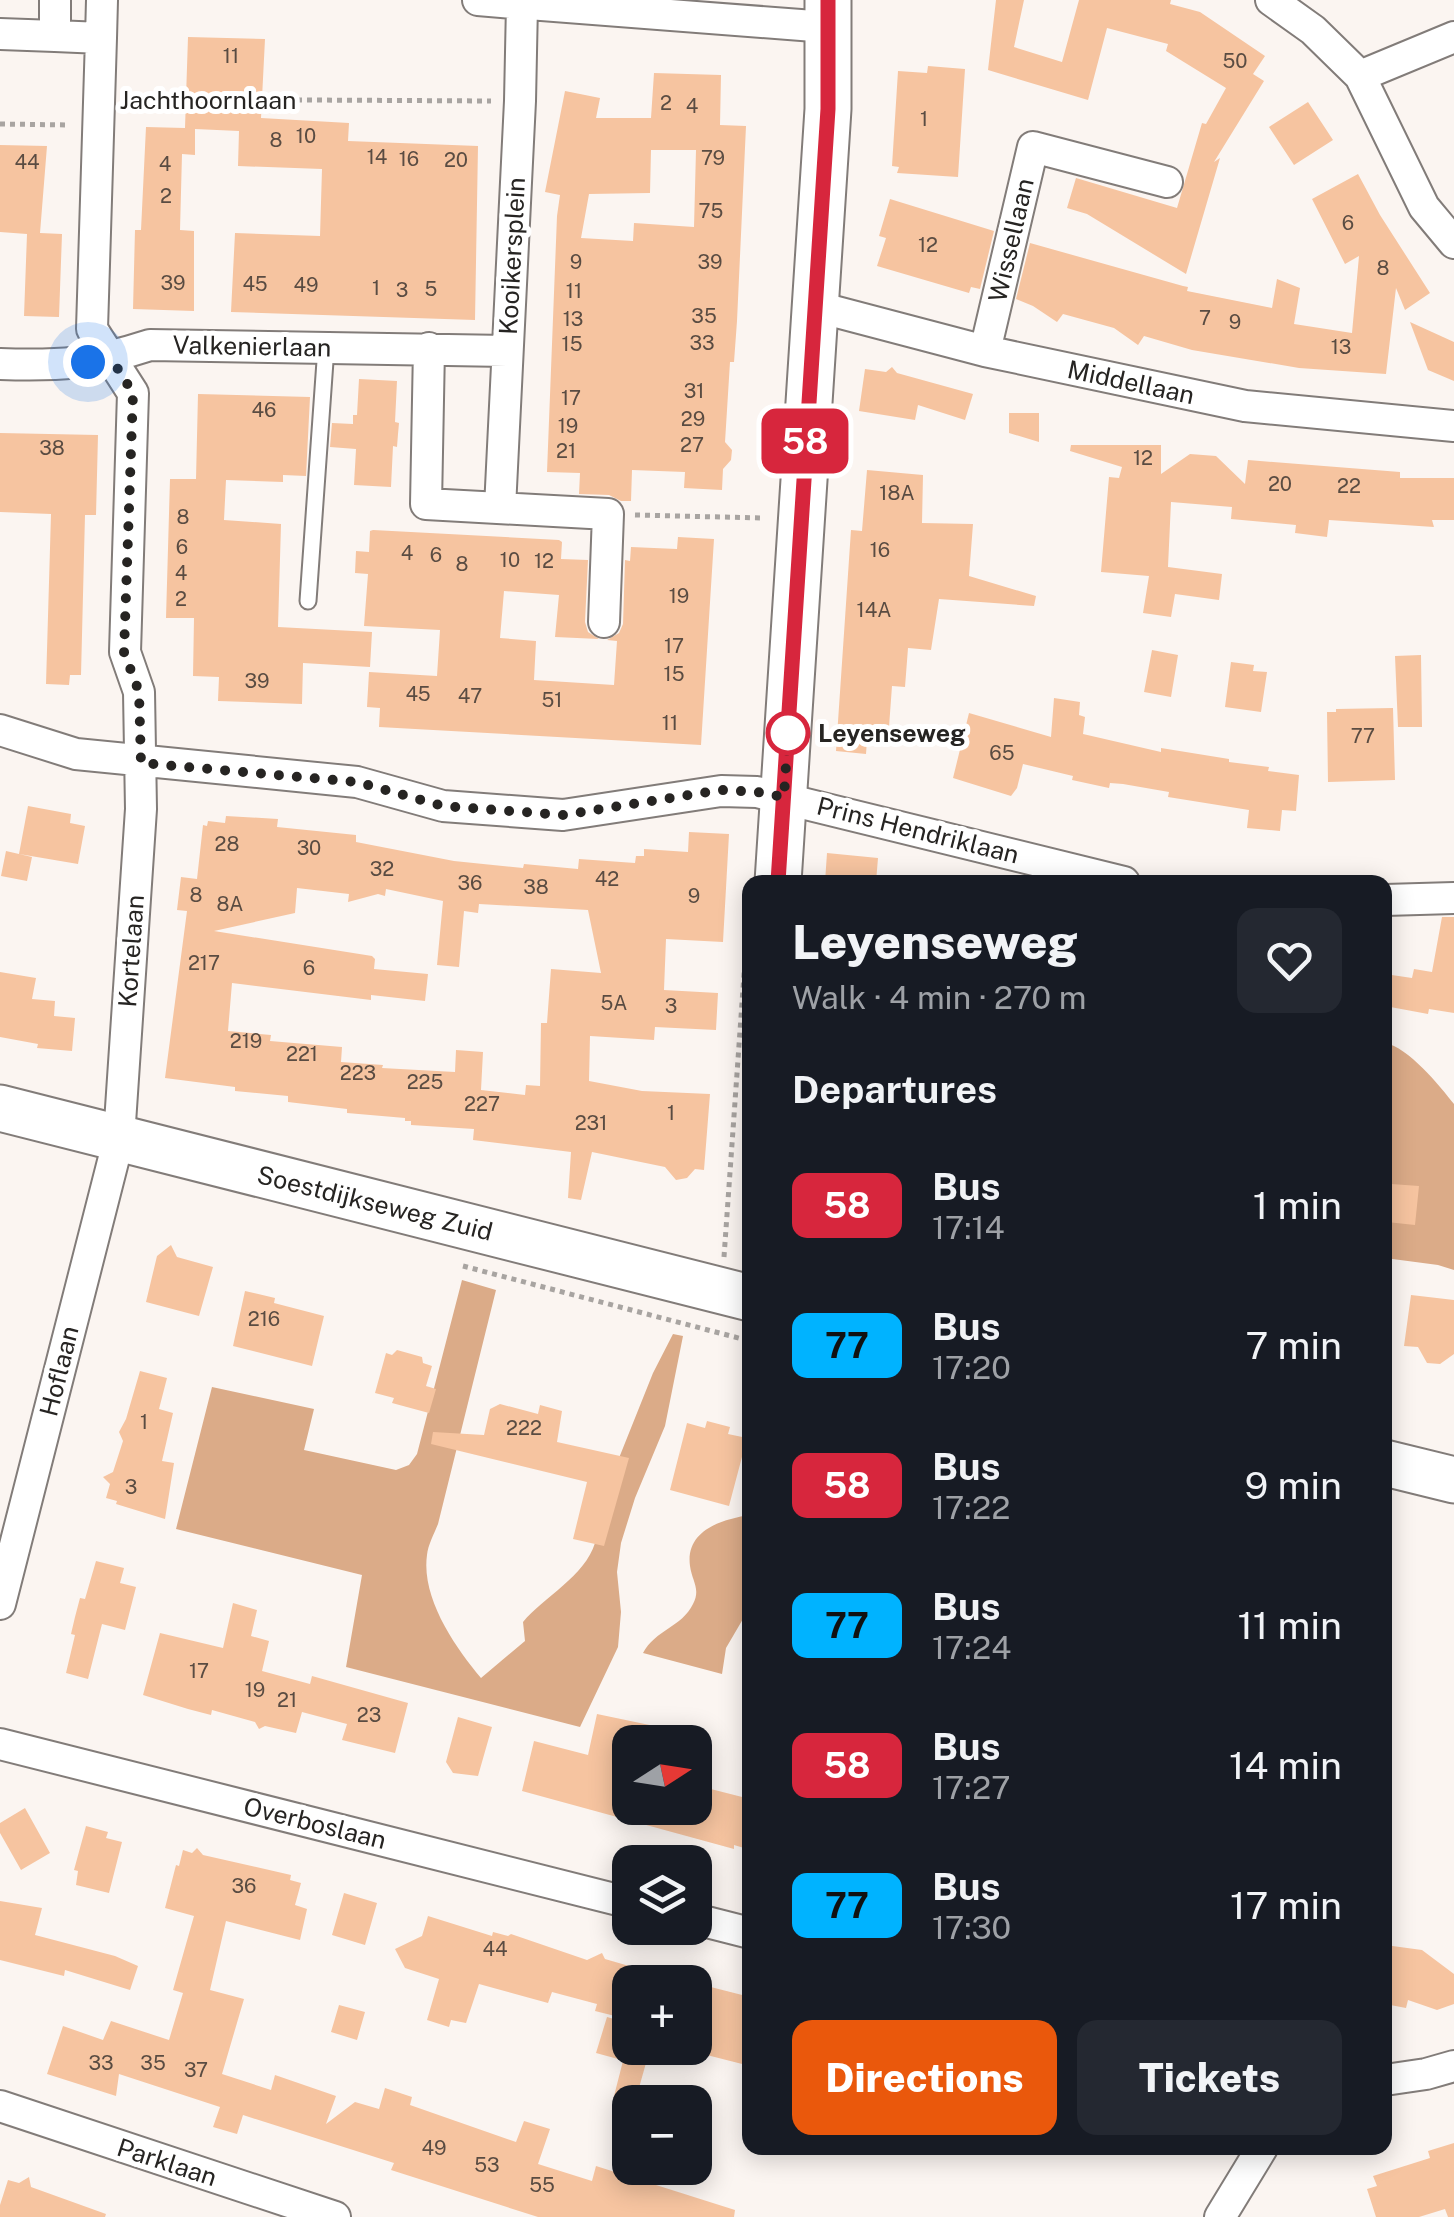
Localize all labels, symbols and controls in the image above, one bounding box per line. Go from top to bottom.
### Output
house number: 11 [223,44,239,68]
house number: 50 [1222,49,1248,73]
street label: Jachthoornlaan [120,85,296,115]
house number: 2 [660,91,672,115]
house number: 4 [686,94,698,118]
house number: 1 [920,107,928,131]
house number: 10 [296,124,316,148]
house number: 8 [270,128,282,152]
house number: 14 [367,145,387,169]
house number: 79 [701,146,725,170]
house number: 16 [399,147,419,171]
house number: 20 [444,148,468,172]
house number: 44 [14,150,40,174]
house number: 4 [159,152,171,176]
street label: Wissellaan [982,175,1040,305]
street label: Kooikersplein [493,176,531,336]
house number: 2 [160,184,172,208]
house number: 75 [699,199,723,223]
house number: 6 [1342,211,1354,235]
house number: 12 [918,233,938,257]
house number: 9 [570,250,582,274]
house number: 39 [698,250,722,274]
house number: 8 [1377,256,1389,280]
house number: 39 [161,271,185,295]
house number: 45 [242,272,268,296]
house number: 49 [293,273,319,297]
house number: 1 [372,276,380,300]
house number: 5 [425,277,437,301]
house number: 3 [396,278,408,302]
house number: 11 [566,279,582,303]
house number: 35 [691,304,717,328]
house number: 7 [1199,306,1211,330]
house number: 13 [563,307,583,331]
house number: 9 [1229,310,1241,334]
street label: Valkenierlaan [172,330,332,362]
house number: 33 [689,331,715,355]
house number: 15 [562,332,582,356]
house number: 13 [1331,335,1351,359]
your location [63,337,113,387]
street label: Middellaan [1065,354,1197,410]
house number: 31 [684,379,704,403]
house number: 17 [561,386,581,410]
house number: 46 [251,398,277,422]
house number: 29 [681,407,705,431]
line badge: 58 [760,408,850,474]
house number: 19 [558,414,578,438]
text: 58 [781,421,829,462]
house number: 27 [680,433,704,457]
house number: 38 [39,436,65,460]
house number: 21 [556,439,576,463]
house number: 12 [1133,446,1153,470]
house number: 20 [1268,472,1292,496]
house number: 22 [1337,474,1361,498]
house number: 18A [879,481,915,505]
house number: 8 [177,505,189,529]
house number: 6 [176,535,188,559]
house number: 16 [870,538,890,562]
house number: 4 [401,541,413,565]
house number: 6 [430,543,442,567]
house number: 10 [500,548,520,572]
house number: 12 [534,549,554,573]
house number: 8 [456,552,468,576]
house number: 4 [175,561,187,585]
house number: 19 [669,584,689,608]
house number: 2 [175,587,187,611]
house number: 14A [857,598,891,622]
house number: 17 [664,634,684,658]
house number: 15 [664,662,684,686]
house number: 39 [245,669,269,693]
house number: 45 [405,682,431,706]
house number: 47 [458,684,482,708]
house number: 51 [542,688,562,712]
house number: 11 [662,711,678,735]
marker: Leyenseweg [767,712,809,754]
place label: Leyenseweg [818,718,966,748]
house number: 77 [1351,724,1375,748]
house number: 65 [989,741,1015,765]
street label: Prins Hendriklaan [814,790,1022,870]
house number: 28 [215,832,239,856]
house number: 30 [297,836,321,860]
house number: 32 [370,857,394,881]
house number: 42 [595,867,619,891]
house number: 36 [458,871,482,895]
house number: 38 [523,875,549,899]
house number: 8 [190,883,202,907]
house number: 9 [688,884,700,908]
house number: 8A [216,892,244,916]
street label: Kortelaan [112,894,150,1008]
button: heart [1237,908,1342,1013]
text: Leyenseweg [792,913,1078,970]
house number: 217 [188,951,220,975]
house number: 6 [303,956,315,980]
text: Walk · 4 min · 270 m [792,979,1087,1016]
house number: 5A [600,991,628,1015]
house number: 3 [665,994,677,1018]
house number: 219 [230,1029,262,1053]
house number: 221 [286,1042,318,1066]
house number: 223 [340,1061,376,1085]
text: Departures [792,1067,997,1112]
house number: 225 [407,1070,443,1094]
house number: 227 [464,1092,500,1116]
house number: 1 [667,1101,675,1125]
house number: 231 [575,1111,607,1135]
street label: Soestdijkseweg Zuid [254,1159,496,1247]
text: Bus [932,1164,1001,1209]
text: 1 min [1253,1183,1342,1228]
text: 58 [823,1185,871,1226]
text: 17:14 [932,1209,1005,1246]
text: Bus [932,1304,1001,1349]
house number: 216 [248,1307,280,1331]
street label: Hoflaan [33,1323,85,1419]
text: 7 min [1245,1323,1342,1368]
text: 77 [825,1325,869,1366]
text: 17:20 [932,1349,1011,1386]
house number: 1 [140,1410,148,1434]
house number: 222 [506,1416,542,1440]
text: Bus [932,1444,1001,1489]
text: 9 min [1245,1463,1342,1508]
text: 58 [823,1465,871,1506]
house number: 3 [125,1475,137,1499]
text: 17:22 [932,1489,1010,1526]
text: Bus [932,1584,1001,1629]
text: 11 min [1237,1603,1342,1648]
text: 77 [825,1605,869,1646]
text: 17:24 [932,1629,1011,1666]
house number: 17 [189,1659,209,1683]
house number: 19 [245,1678,265,1702]
house number: 21 [277,1688,297,1712]
house number: 23 [357,1703,381,1727]
text: Bus [932,1724,1001,1769]
north arrow [612,1725,712,1825]
map controls [612,1725,712,2185]
text: 14 min [1229,1743,1342,1788]
text: 58 [823,1745,871,1786]
text: 17:27 [932,1769,1010,1806]
street label: Overboslaan [241,1791,389,1855]
button: layers [612,1845,712,1945]
text: Bus [932,1864,1001,1909]
house number: 36 [232,1874,256,1898]
text: 17 min [1230,1883,1342,1928]
text: 77 [825,1885,869,1926]
text: 17:30 [932,1909,1011,1946]
house number: 44 [482,1937,508,1961]
button: + [612,1965,712,2065]
button: Directions [792,2020,1057,2135]
button: Tickets [1077,2020,1342,2135]
house number: 33 [88,2051,114,2075]
house number: 35 [140,2051,166,2075]
house number: 37 [184,2058,208,2082]
button: − [612,2085,712,2185]
street label: Parklaan [113,2132,221,2192]
house number: 49 [421,2136,447,2160]
house number: 53 [474,2153,500,2177]
house number: 55 [529,2173,555,2197]

